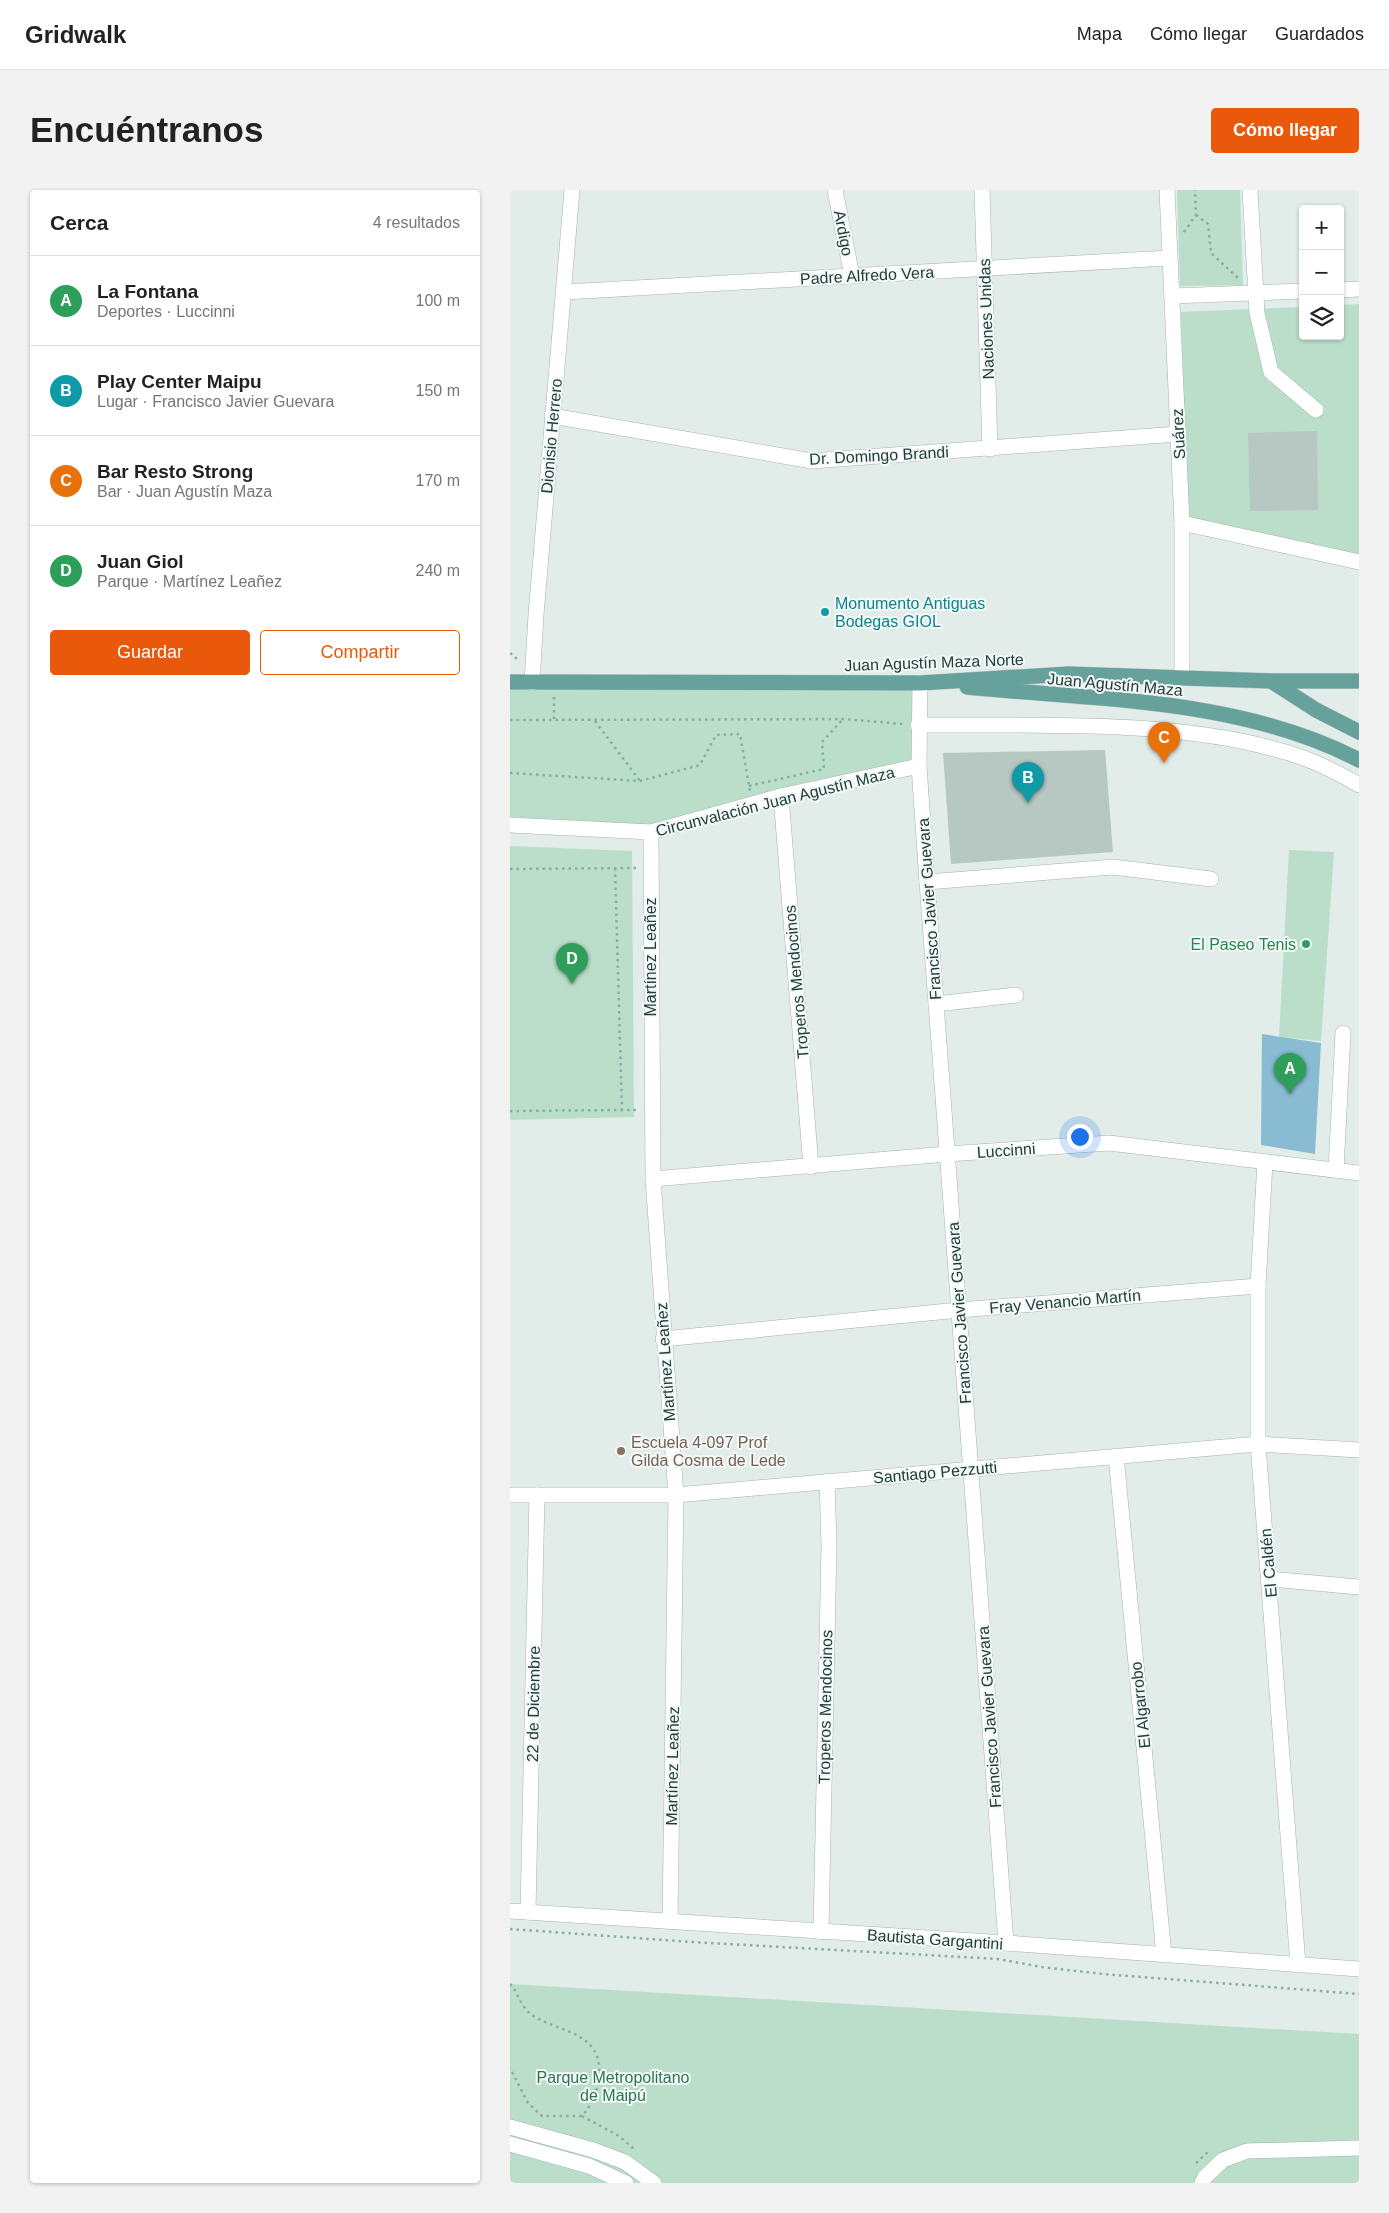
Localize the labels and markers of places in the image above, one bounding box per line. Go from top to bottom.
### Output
place label: Monumento Antiguas Bodegas GIOL [835,595,985,630]
marker: Monumento Antiguas Bodegas GIOL [819,606,831,618]
pin: C [1148,722,1180,763]
pin: B [1012,762,1044,803]
place label: El Paseo Tenis [1190,936,1296,953]
marker: El Paseo Tenis [1300,938,1312,950]
pin: D [556,943,588,984]
pin: A [1274,1053,1306,1094]
place label: Escuela 4-097 Prof Gilda Cosma de Lede [631,1434,786,1469]
marker: Escuela 4-097 Prof Gilda Cosma de Lede [615,1445,627,1457]

